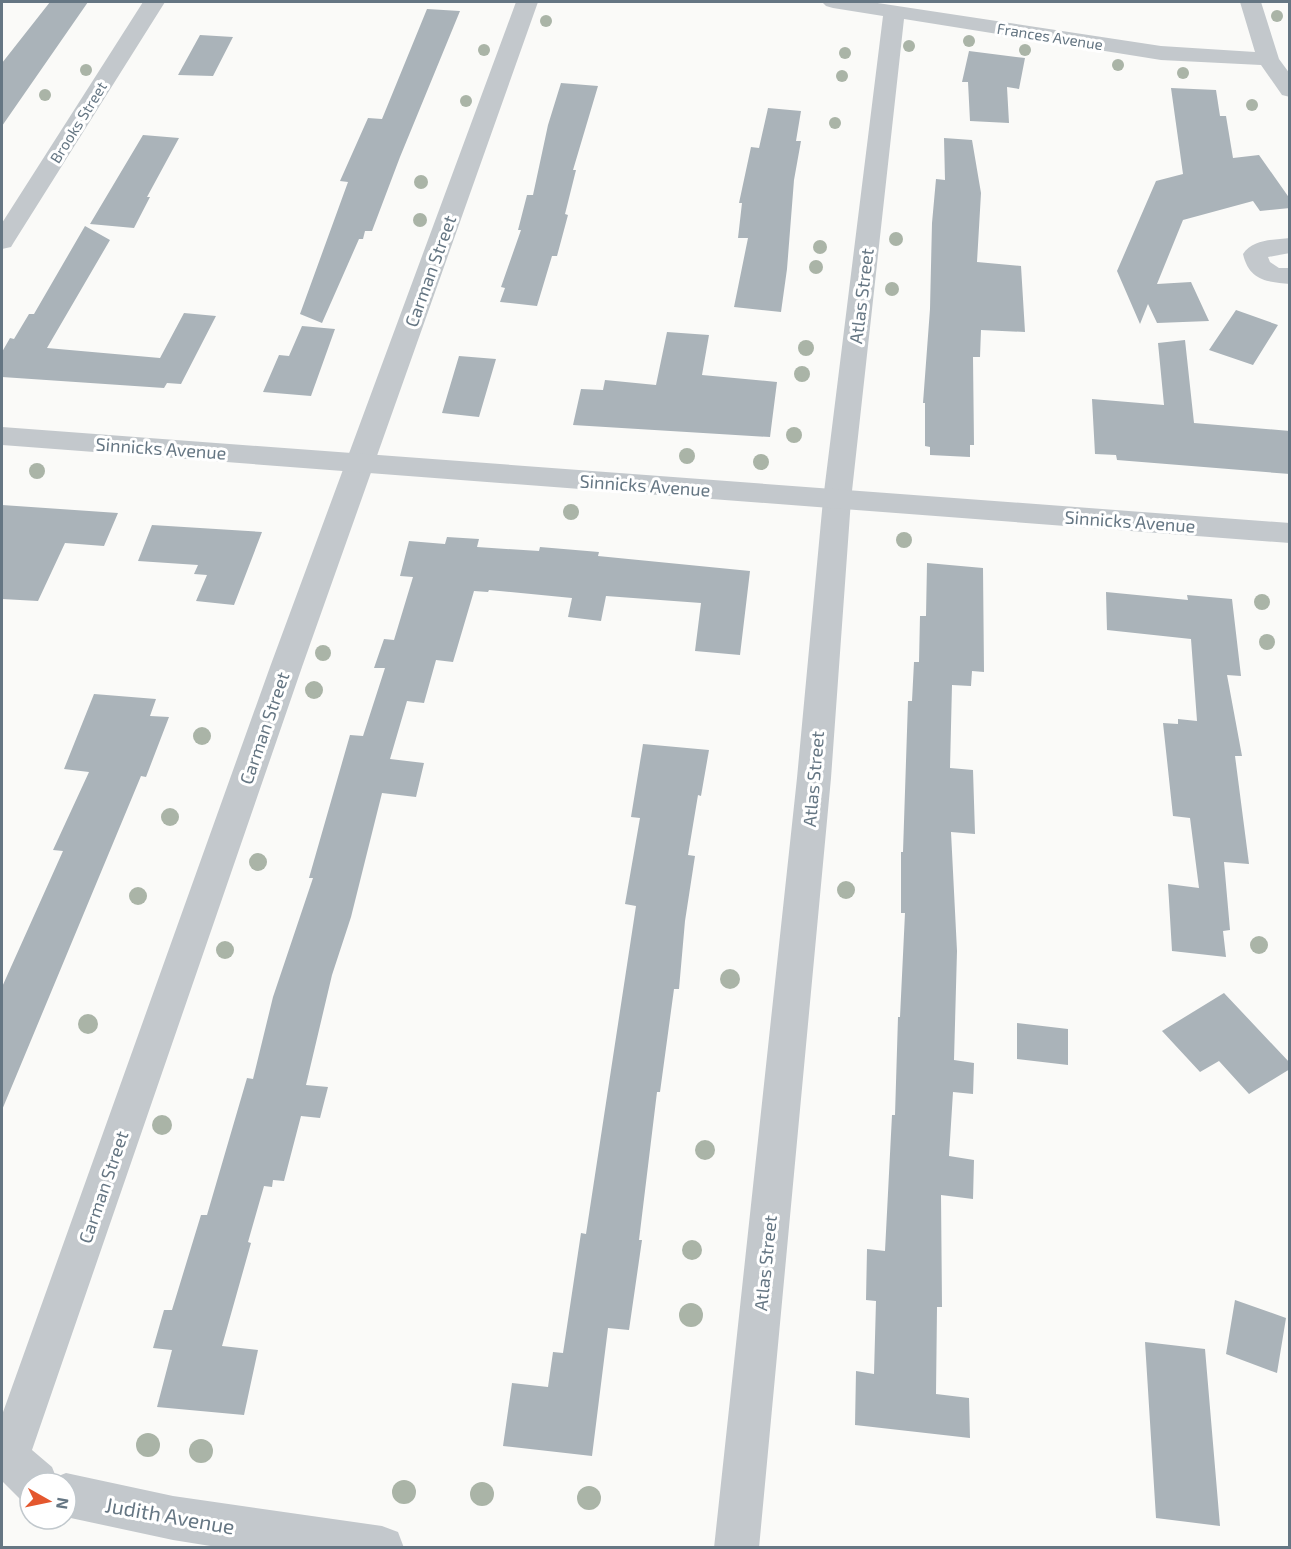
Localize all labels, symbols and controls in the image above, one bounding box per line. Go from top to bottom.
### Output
street label: Frances Avenue [996,19,1104,53]
street label: Brooks Street [46,78,110,166]
street label: Carman Street [400,212,460,330]
street label: Atlas Street [844,247,878,345]
street label: Sinnicks Avenue [95,432,227,464]
street label: Sinnicks Avenue [579,469,711,501]
street label: Sinnicks Avenue [1064,505,1196,537]
street label: Carman Street [234,669,294,787]
street label: Atlas Street [798,730,828,828]
street label: Carman Street [73,1128,133,1246]
street label: Atlas Street [749,1214,781,1312]
north arrow [18,1471,78,1531]
street label: Judith Avenue [103,1491,237,1539]
text: N [53,1496,74,1511]

